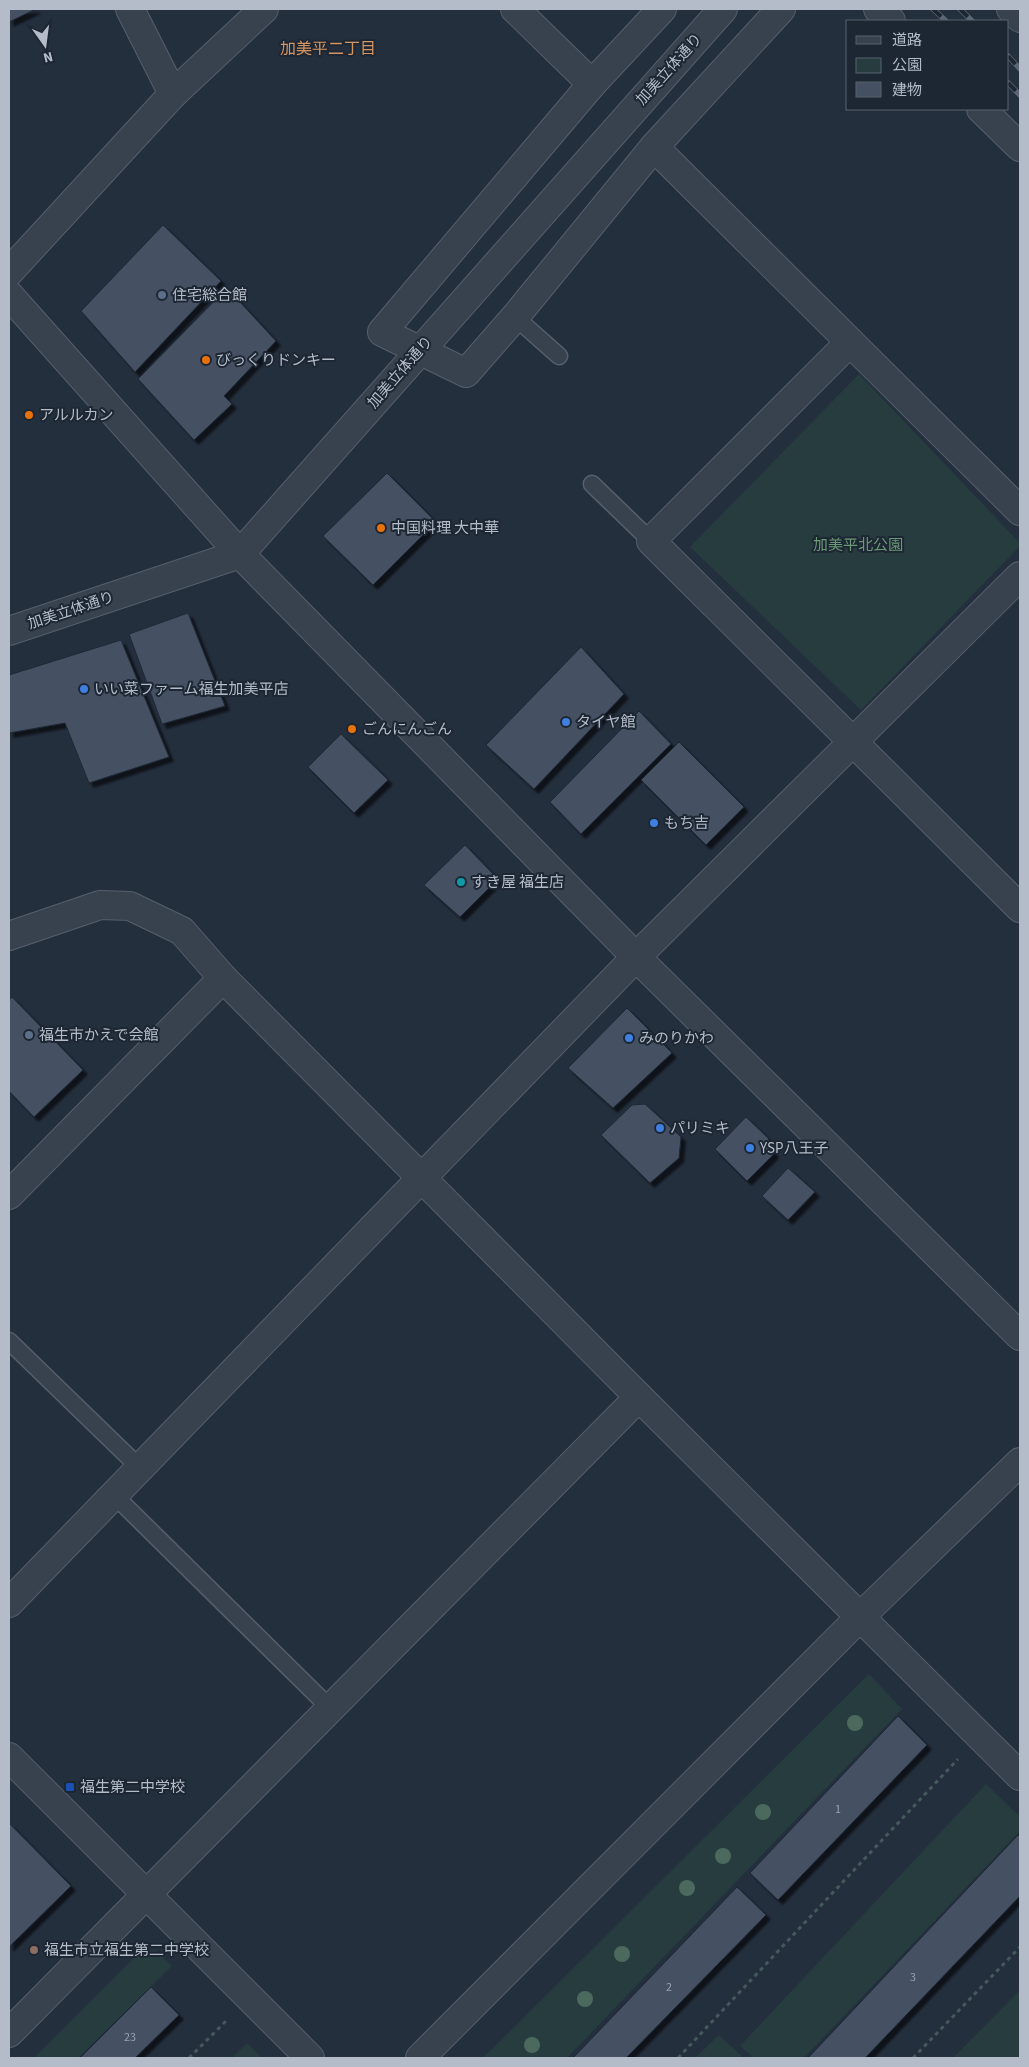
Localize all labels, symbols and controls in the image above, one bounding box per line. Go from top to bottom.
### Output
north arrow [20,20,70,70]
legend [846,20,1009,110]
street label: 加美立体通り [631,29,707,110]
text: 道路 [892,30,922,51]
district label: 加美平二丁目 [280,38,376,60]
text: N [41,46,55,67]
text: 公園 [892,55,922,76]
text: 建物 [892,80,922,101]
place label: 住宅総合館 [172,285,247,306]
marker: 住宅総合館 [156,289,168,301]
street label: 加美立体通り [363,331,438,413]
place label: びっくりドンキー [216,350,336,371]
marker: びっくりドンキー [200,354,212,366]
place label: アルルカン [39,405,113,426]
marker: アルルカン [23,409,35,421]
place label: 中国料理 大中華 [391,518,499,539]
marker: 中国料理 大中華 [375,522,387,534]
park label: 加美平北公園 [813,535,903,556]
street label: 加美立体通り [25,587,117,634]
place label: いい菜ファーム福生加美平店 [94,679,289,700]
marker: いい菜ファーム福生加美平店 [78,683,90,695]
place label: タイヤ館 [576,712,636,733]
marker: タイヤ館 [560,716,572,728]
place label: ごんにんごん [362,719,452,740]
marker: ごんにんごん [346,723,358,735]
place label: もち吉 [664,813,709,834]
marker: もち吉 [648,817,660,829]
place label: すき屋 福生店 [471,872,564,893]
marker: すき屋 福生店 [455,876,467,888]
place label: 福生市かえで会館 [39,1025,159,1046]
place label: みのりかわ [639,1028,714,1049]
marker: 福生市かえで会館 [23,1029,35,1041]
marker: みのりかわ [623,1032,635,1044]
place label: パリミキ [670,1118,730,1139]
marker: パリミキ [654,1122,666,1134]
place label: YSP八王子 [759,1138,828,1159]
marker: YSP八王子 [744,1142,756,1154]
place label: 福生第二中学校 [80,1777,185,1798]
marker: 福生第二中学校 [64,1781,76,1793]
house number: 1 [835,1801,841,1818]
place label: 福生市立福生第二中学校 [44,1940,209,1961]
marker: 福生市立福生第二中学校 [28,1944,40,1956]
house number: 3 [910,1969,916,1986]
house number: 2 [666,1979,672,1996]
house number: 23 [124,2029,136,2046]

